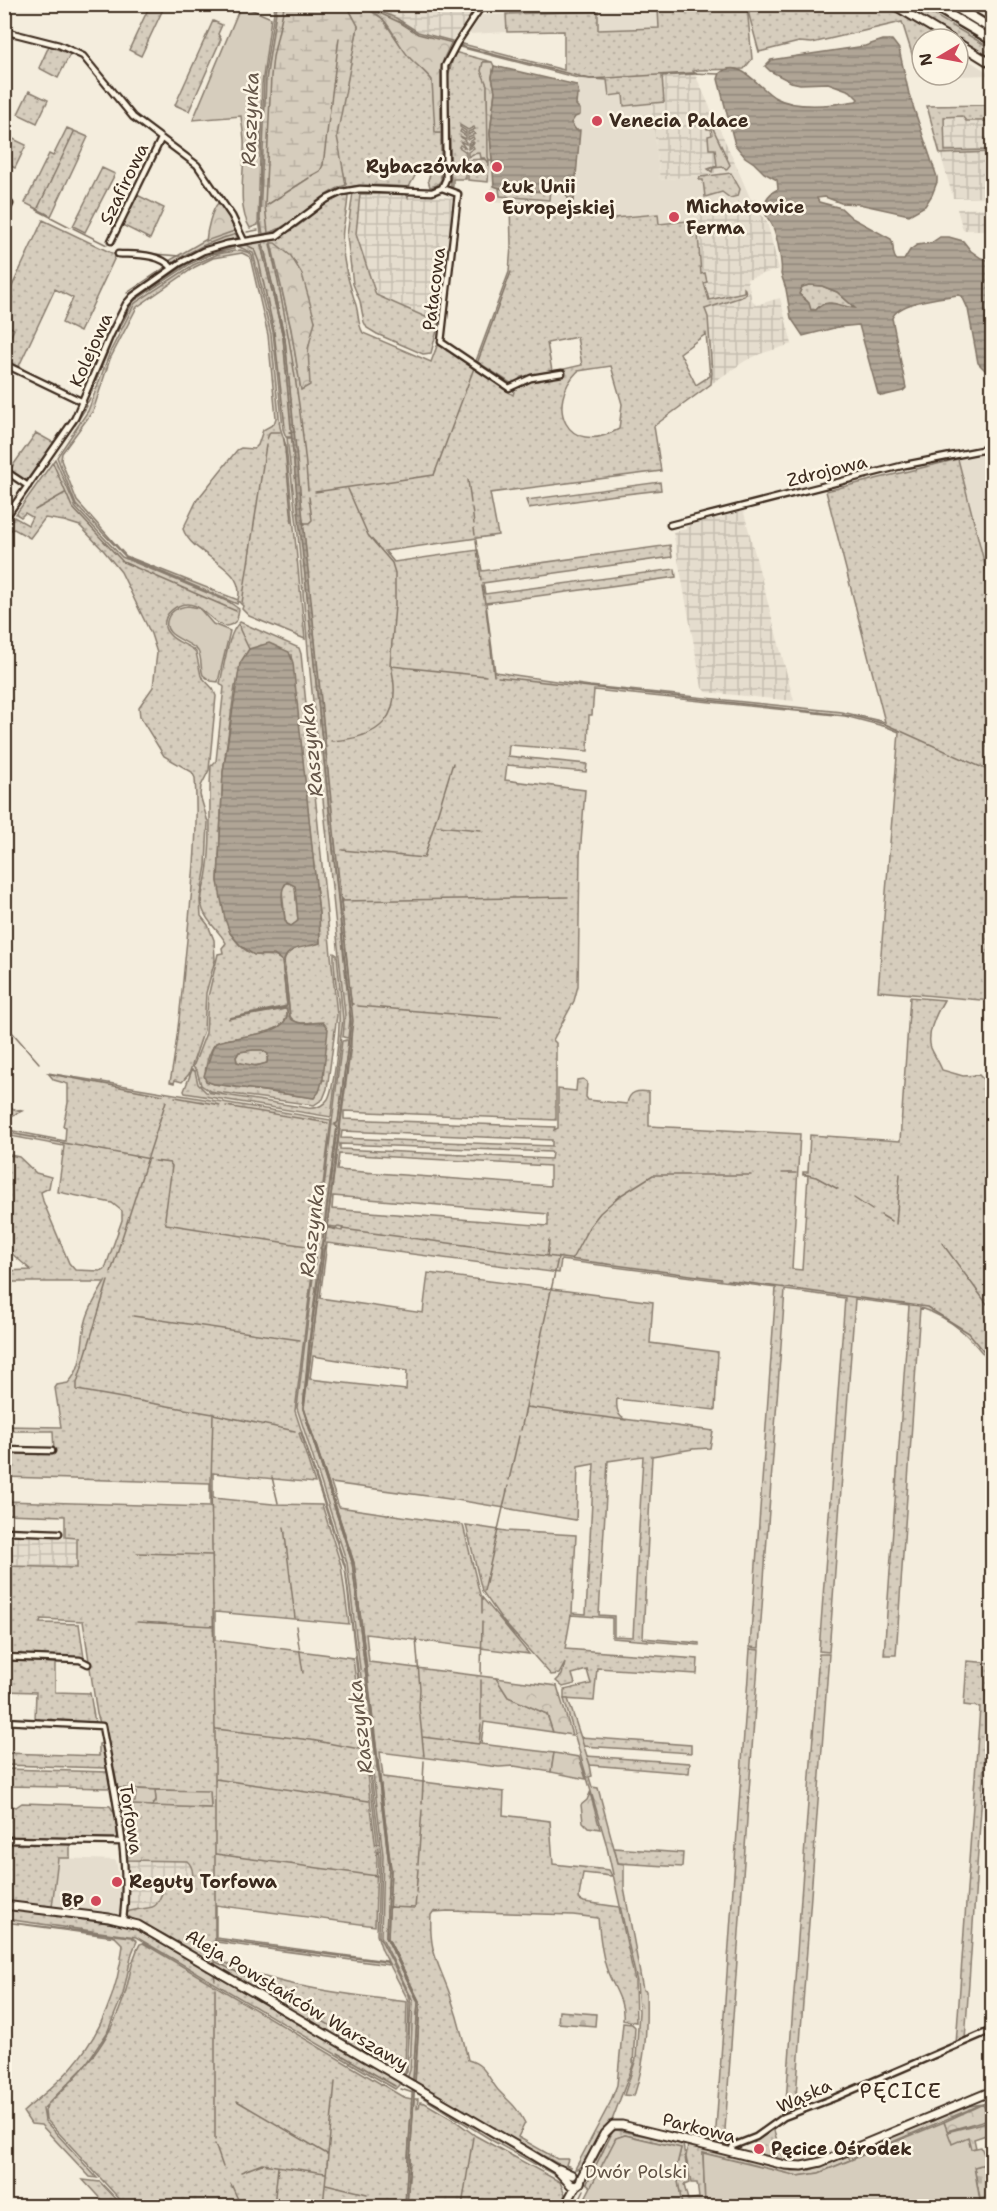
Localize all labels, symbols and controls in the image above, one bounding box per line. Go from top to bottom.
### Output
north arrow [910,27,970,87]
text: N [914,51,937,68]
water label: Raszynka [235,71,265,167]
place label: Venecia Palace [609,109,749,133]
marker: Venecia Palace [590,114,604,128]
street label: Szafirowa [94,139,154,229]
place label: Rybaczówka [366,155,486,179]
marker: Rybaczówka [490,160,504,174]
place label: Łuk Unii Europejskiej [501,175,615,220]
marker: Łuk Unii Europejskiej [483,190,497,204]
place label: Michałowice Ferma [686,195,805,240]
marker: Michałowice Ferma [667,210,681,224]
street label: Pałacowa [417,246,451,332]
street label: Kolejowa [64,309,118,391]
street label: Zdrojowa [784,449,870,493]
water label: Raszynka [293,702,329,798]
water label: Raszynka [293,1181,331,1279]
water label: Raszynka [341,1678,379,1776]
street label: Torfowa [114,1782,148,1856]
place label: Reguły Torfowa [129,1870,278,1894]
marker: Reguły Torfowa [110,1875,124,1889]
place label: BP [61,1889,84,1913]
marker: BP [89,1894,103,1908]
street label: Aleja Powstańców Warszawy [181,1924,413,2076]
street label: Wąska [773,2073,835,2119]
district label: PĘCICE [860,2077,942,2105]
street label: Parkowa [660,2107,738,2149]
place label: Pęcice Ośrodek [771,2137,912,2161]
marker: Pęcice Ośrodek [752,2142,766,2156]
park label: Dwór Polski [585,2160,687,2184]

